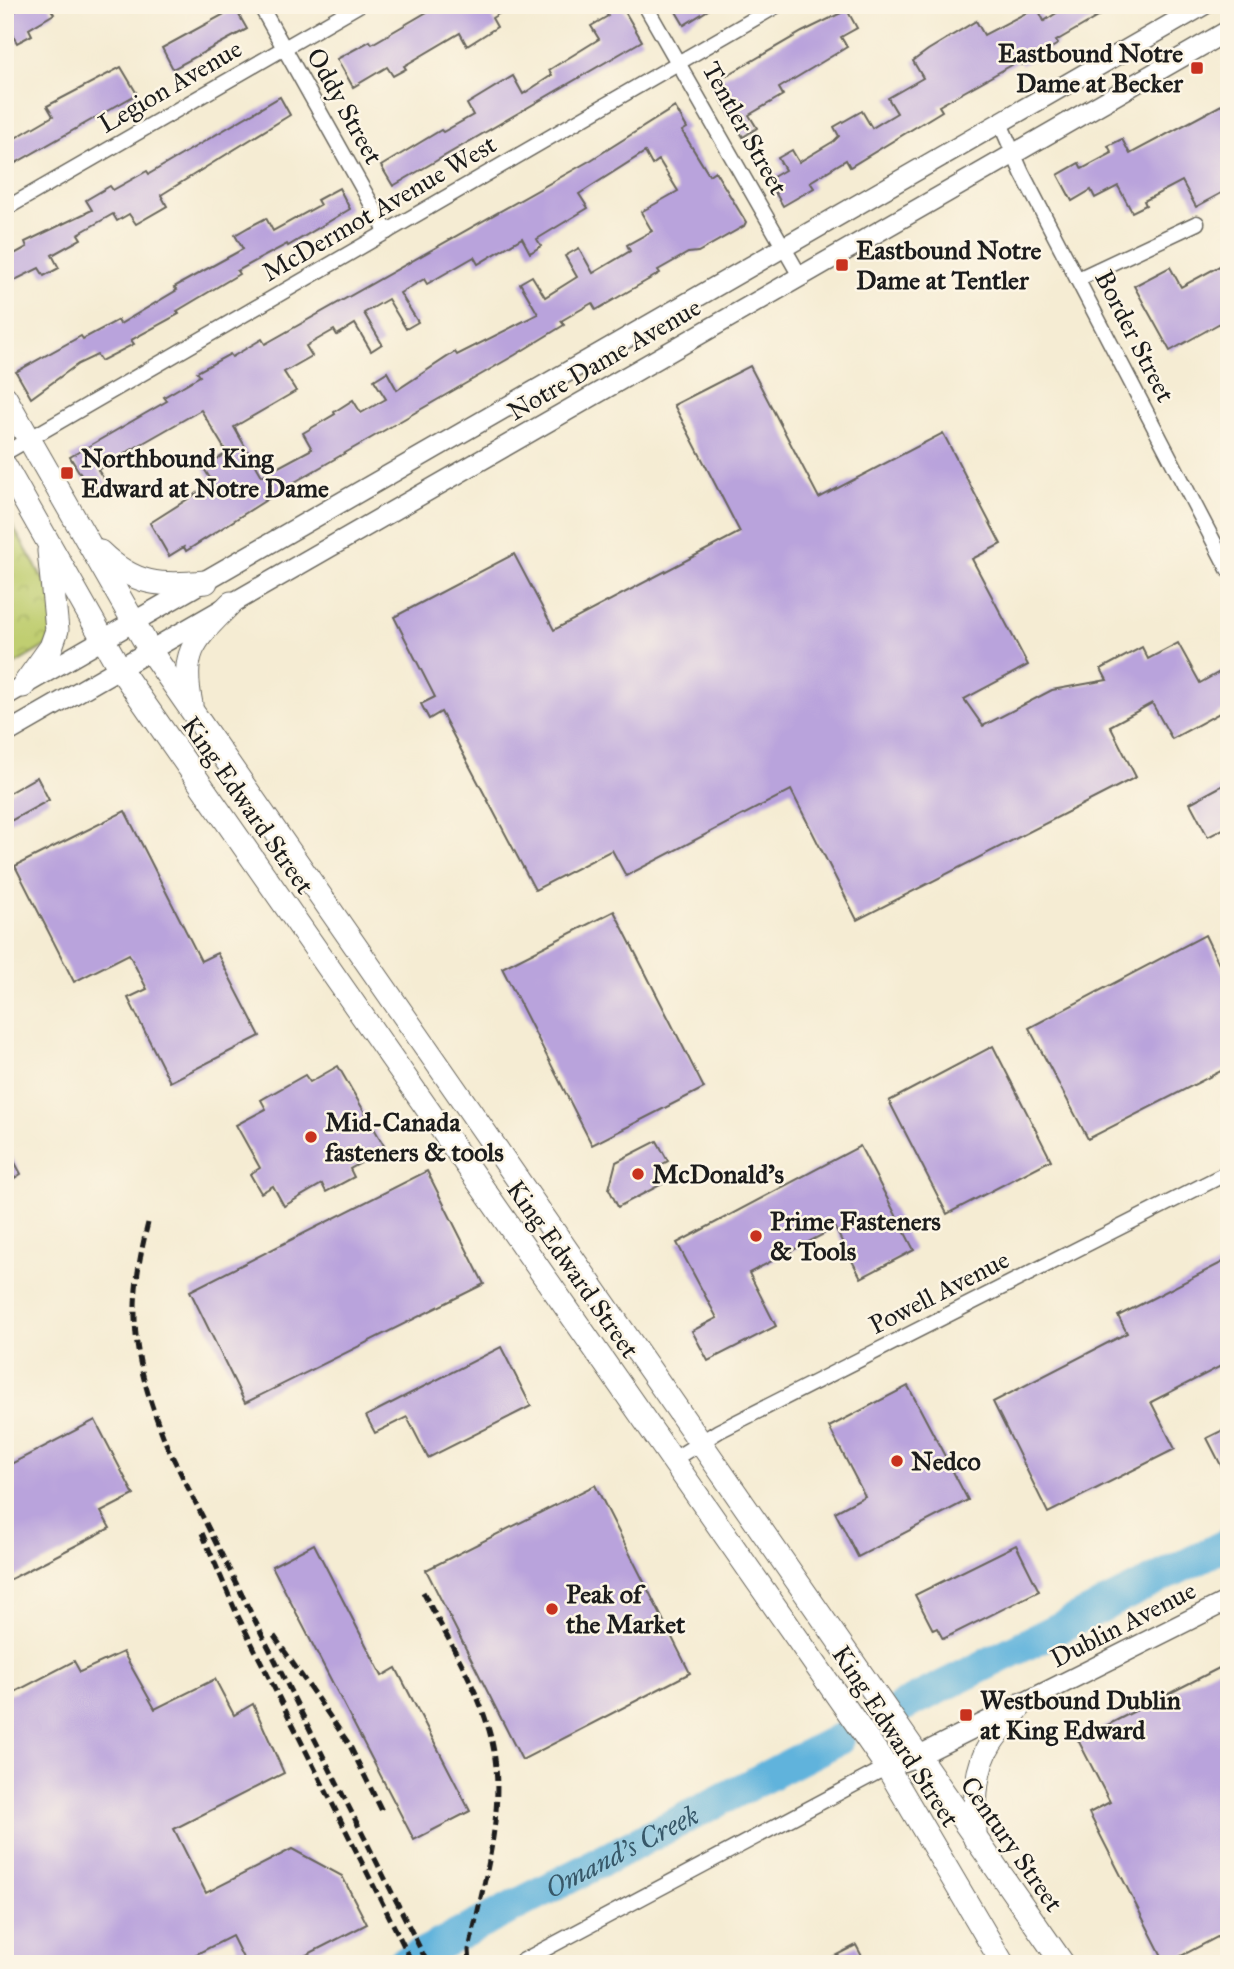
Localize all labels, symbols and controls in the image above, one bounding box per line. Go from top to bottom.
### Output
street label: Legion Avenue [93,32,248,140]
place label: Eastbound Notre Dame at Becker [998,37,1184,99]
street label: Oddy Street [300,42,390,170]
street label: Tentler Street [695,56,795,200]
marker: Eastbound Notre Dame at Becker [1189,60,1205,76]
street label: McDermot Avenue West [256,128,502,288]
place label: Eastbound Notre Dame at Tentler [856,234,1041,296]
marker: Eastbound Notre Dame at Tentler [834,257,850,273]
street label: Border Street [1088,265,1182,407]
street label: Notre Dame Avenue [502,291,706,427]
place label: Northbound King Edward at Notre Dame [81,442,329,504]
marker: Northbound King Edward at Notre Dame [59,465,75,481]
street label: King Edward Street [175,710,321,900]
place label: Mid-Canada fasteners & tools [324,1106,504,1168]
marker: Mid-Canada fasteners & tools [303,1129,319,1145]
place label: McDonald's [652,1158,785,1190]
marker: McDonald's [630,1166,646,1182]
street label: King Edward Street [500,1174,646,1364]
place label: Prime Fasteners & Tools [770,1205,941,1267]
marker: Prime Fasteners & Tools [748,1228,764,1244]
street label: Powell Avenue [864,1243,1014,1341]
place label: Nedco [911,1445,981,1477]
marker: Nedco [889,1453,905,1469]
street label: Dublin Avenue [1045,1574,1201,1674]
place label: Peak of the Market [565,1578,686,1640]
marker: Peak of the Market [544,1601,560,1617]
street label: King Edward Street [825,1639,967,1833]
place label: Westbound Dublin at King Edward [980,1684,1181,1747]
marker: Westbound Dublin at King Edward [958,1707,974,1723]
street label: Century Street [954,1770,1070,1918]
water label: Omand's Creek [539,1797,705,1905]

